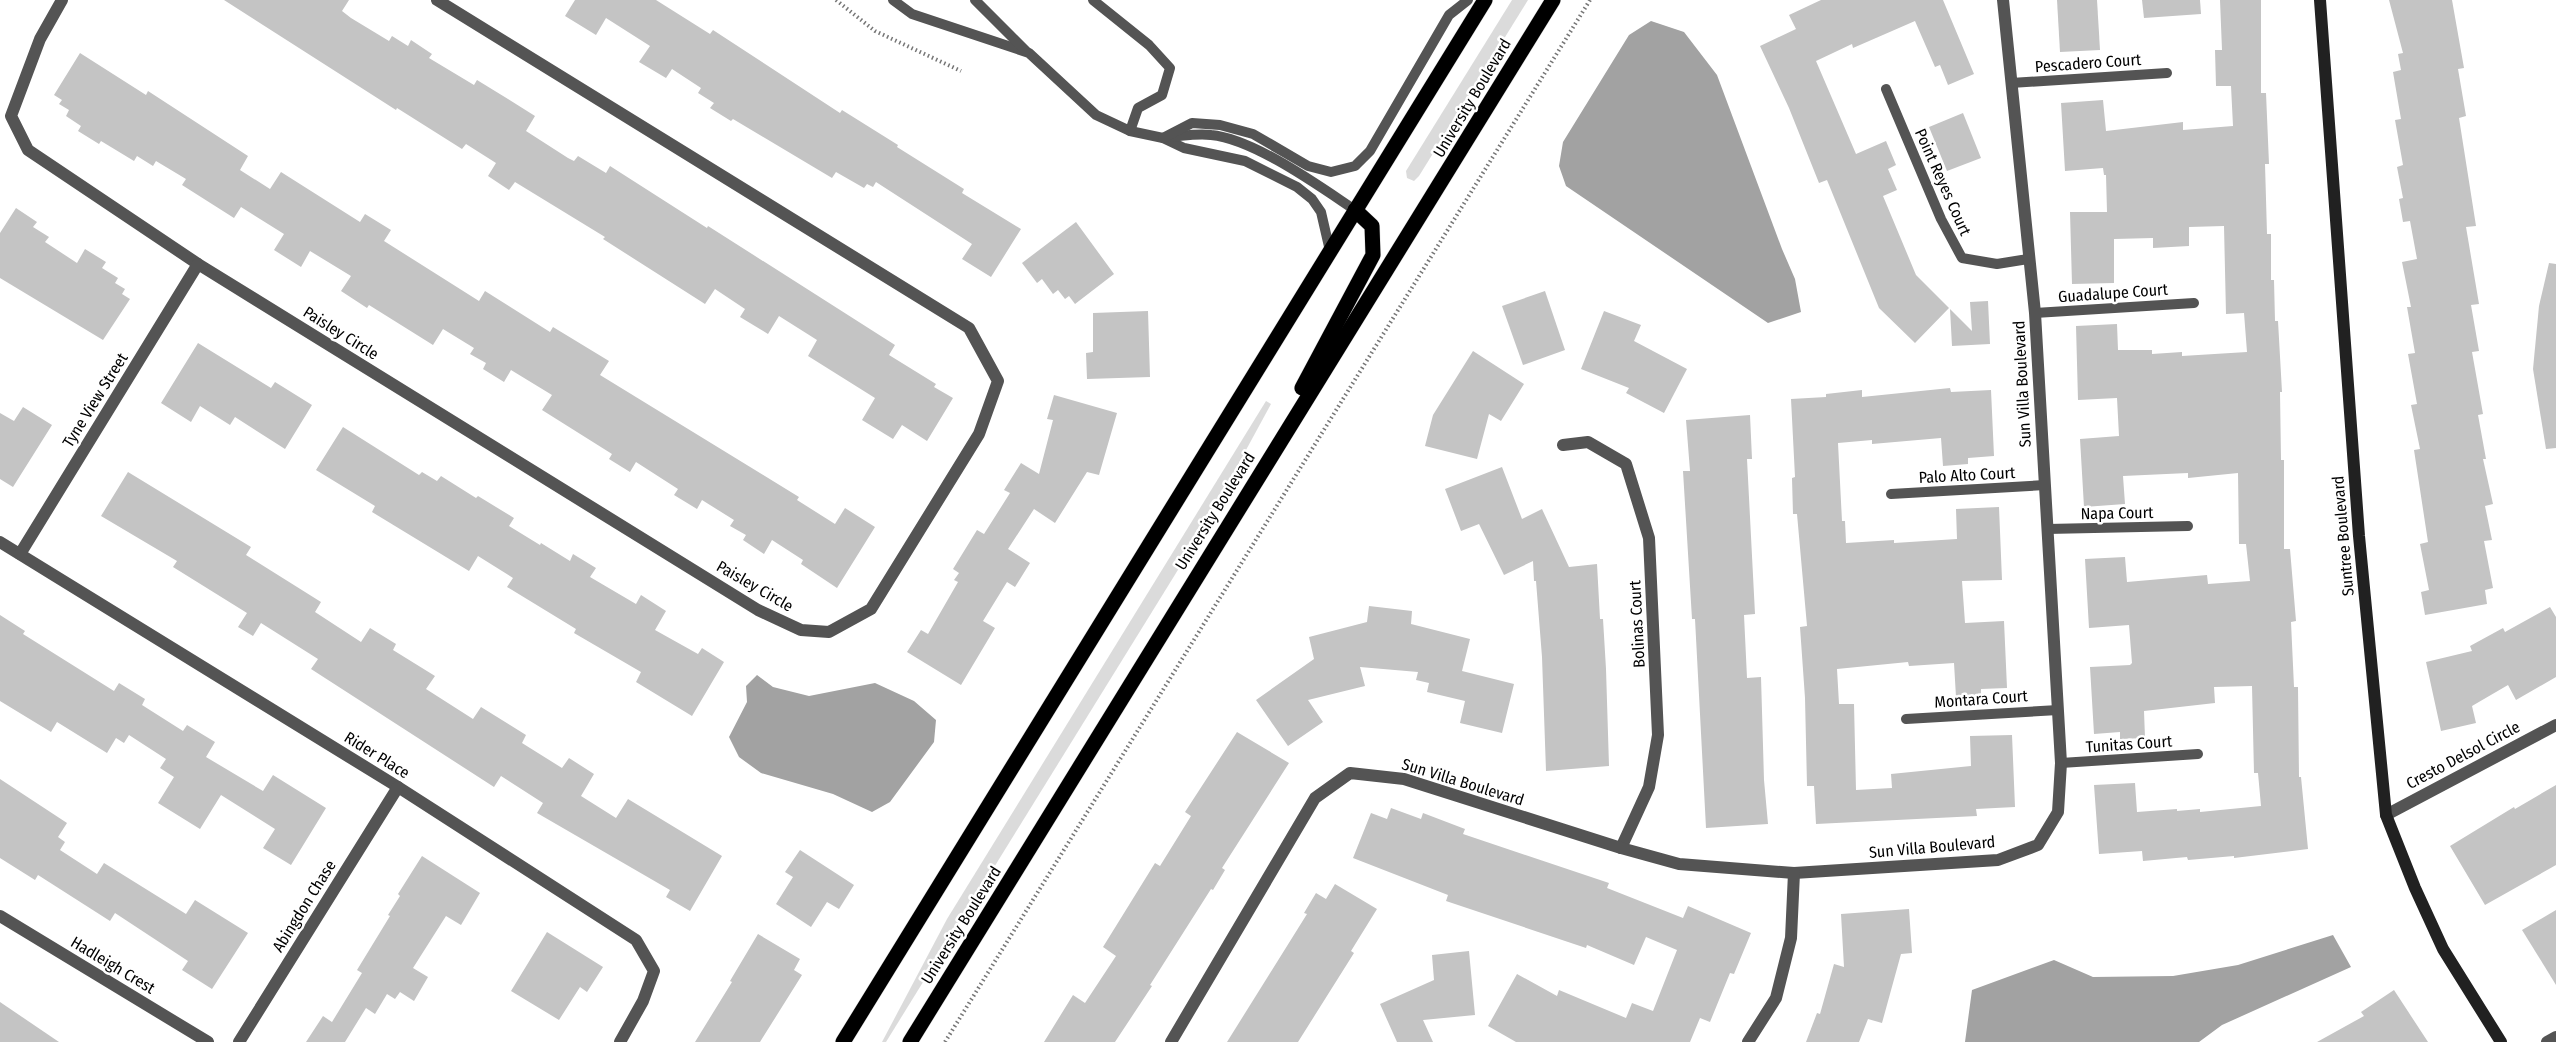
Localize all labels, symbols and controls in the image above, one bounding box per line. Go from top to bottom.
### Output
street label: University Boulevard [1429,35,1515,161]
street label: Pescadero Court [2034,50,2142,76]
street label: Point Reyes Court [1911,126,1975,239]
street label: Guadalupe Court [2058,280,2169,306]
street label: Paisley Circle [300,302,382,364]
street label: Sun Villa Boulevard [2009,320,2035,448]
street label: Tyne View Street [58,349,132,451]
street label: University Boulevard [1171,449,1259,573]
street label: Palo Alto Court [1918,463,2017,487]
street label: Suntree Boulevard [2328,475,2358,597]
street label: Napa Court [2080,503,2154,523]
street label: Paisley Circle [713,556,797,616]
street label: Bolinas Court [1625,579,1649,668]
street label: Montara Court [1934,686,2029,712]
street label: Cresto Delsol Circle [2403,717,2523,793]
street label: Rider Place [341,728,413,783]
street label: Tunitas Court [2085,731,2174,756]
street label: Sun Villa Boulevard [1400,754,1526,810]
street label: Sun Villa Boulevard [1868,832,1996,862]
street label: Abingdon Chase [268,856,340,955]
street label: University Boulevard [917,863,1005,987]
street label: Hadleigh Crest [67,932,159,998]

